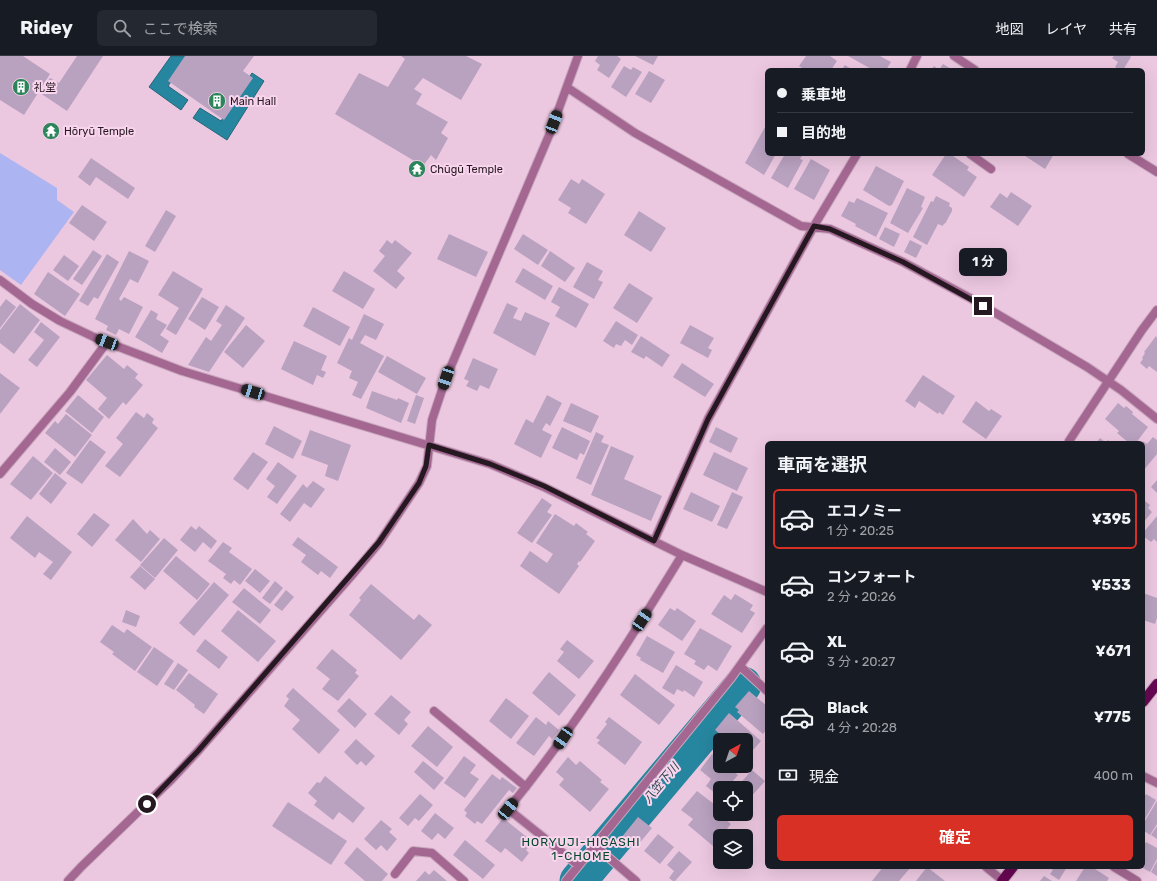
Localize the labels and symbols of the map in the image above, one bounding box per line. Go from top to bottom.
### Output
building icon: 礼堂 [11,77,31,97]
place label: 礼堂 [34,81,56,94]
building icon: Main Hall [207,91,227,111]
place label: Main Hall [230,95,276,108]
car [544,109,564,135]
temple icon: Hōryū Temple [41,121,61,141]
place label: Hōryū Temple [64,125,134,138]
temple icon: Chūgū Temple [407,159,427,179]
place label: Chūgū Temple [430,163,503,176]
callout: 1 分 [959,248,1007,276]
route end [974,297,992,315]
car [94,332,120,352]
car [436,365,456,391]
car [240,383,266,401]
car [630,607,654,633]
car [551,725,575,751]
north arrow [713,733,753,773]
water label: 八笠下川 [640,759,683,806]
route start [138,795,156,813]
car [496,796,520,822]
district label: HORYUJI-HIGASHI 1-CHOME [521,835,641,863]

